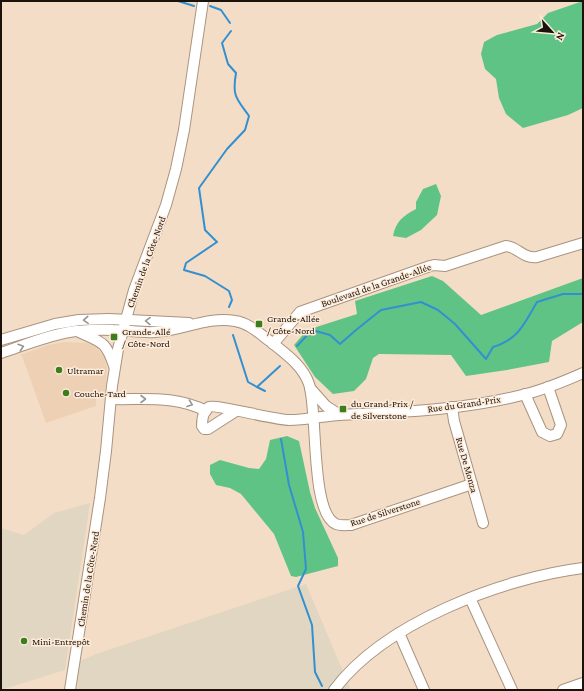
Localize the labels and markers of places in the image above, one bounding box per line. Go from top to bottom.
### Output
place label: Grande-Allée / Côte-Nord [267,313,320,336]
marker: Grande-Allée / Côte-Nord [254,319,264,329]
place label: Grande-Allé / Côte-Nord [122,326,171,349]
marker: Grande-Allé / Côte-Nord [109,332,119,342]
marker: Ultramar [54,365,64,375]
place label: Ultramar [67,365,104,376]
marker: Couche-Tard [61,388,71,398]
place label: Couche-Tard [74,388,127,399]
place label: du Grand-Prix / de Silverstone [351,398,414,421]
marker: du Grand-Prix / de Silverstone [338,404,348,414]
marker: Mini-Entrepôt [19,636,29,646]
place label: Mini-Entrepôt [32,636,91,647]

